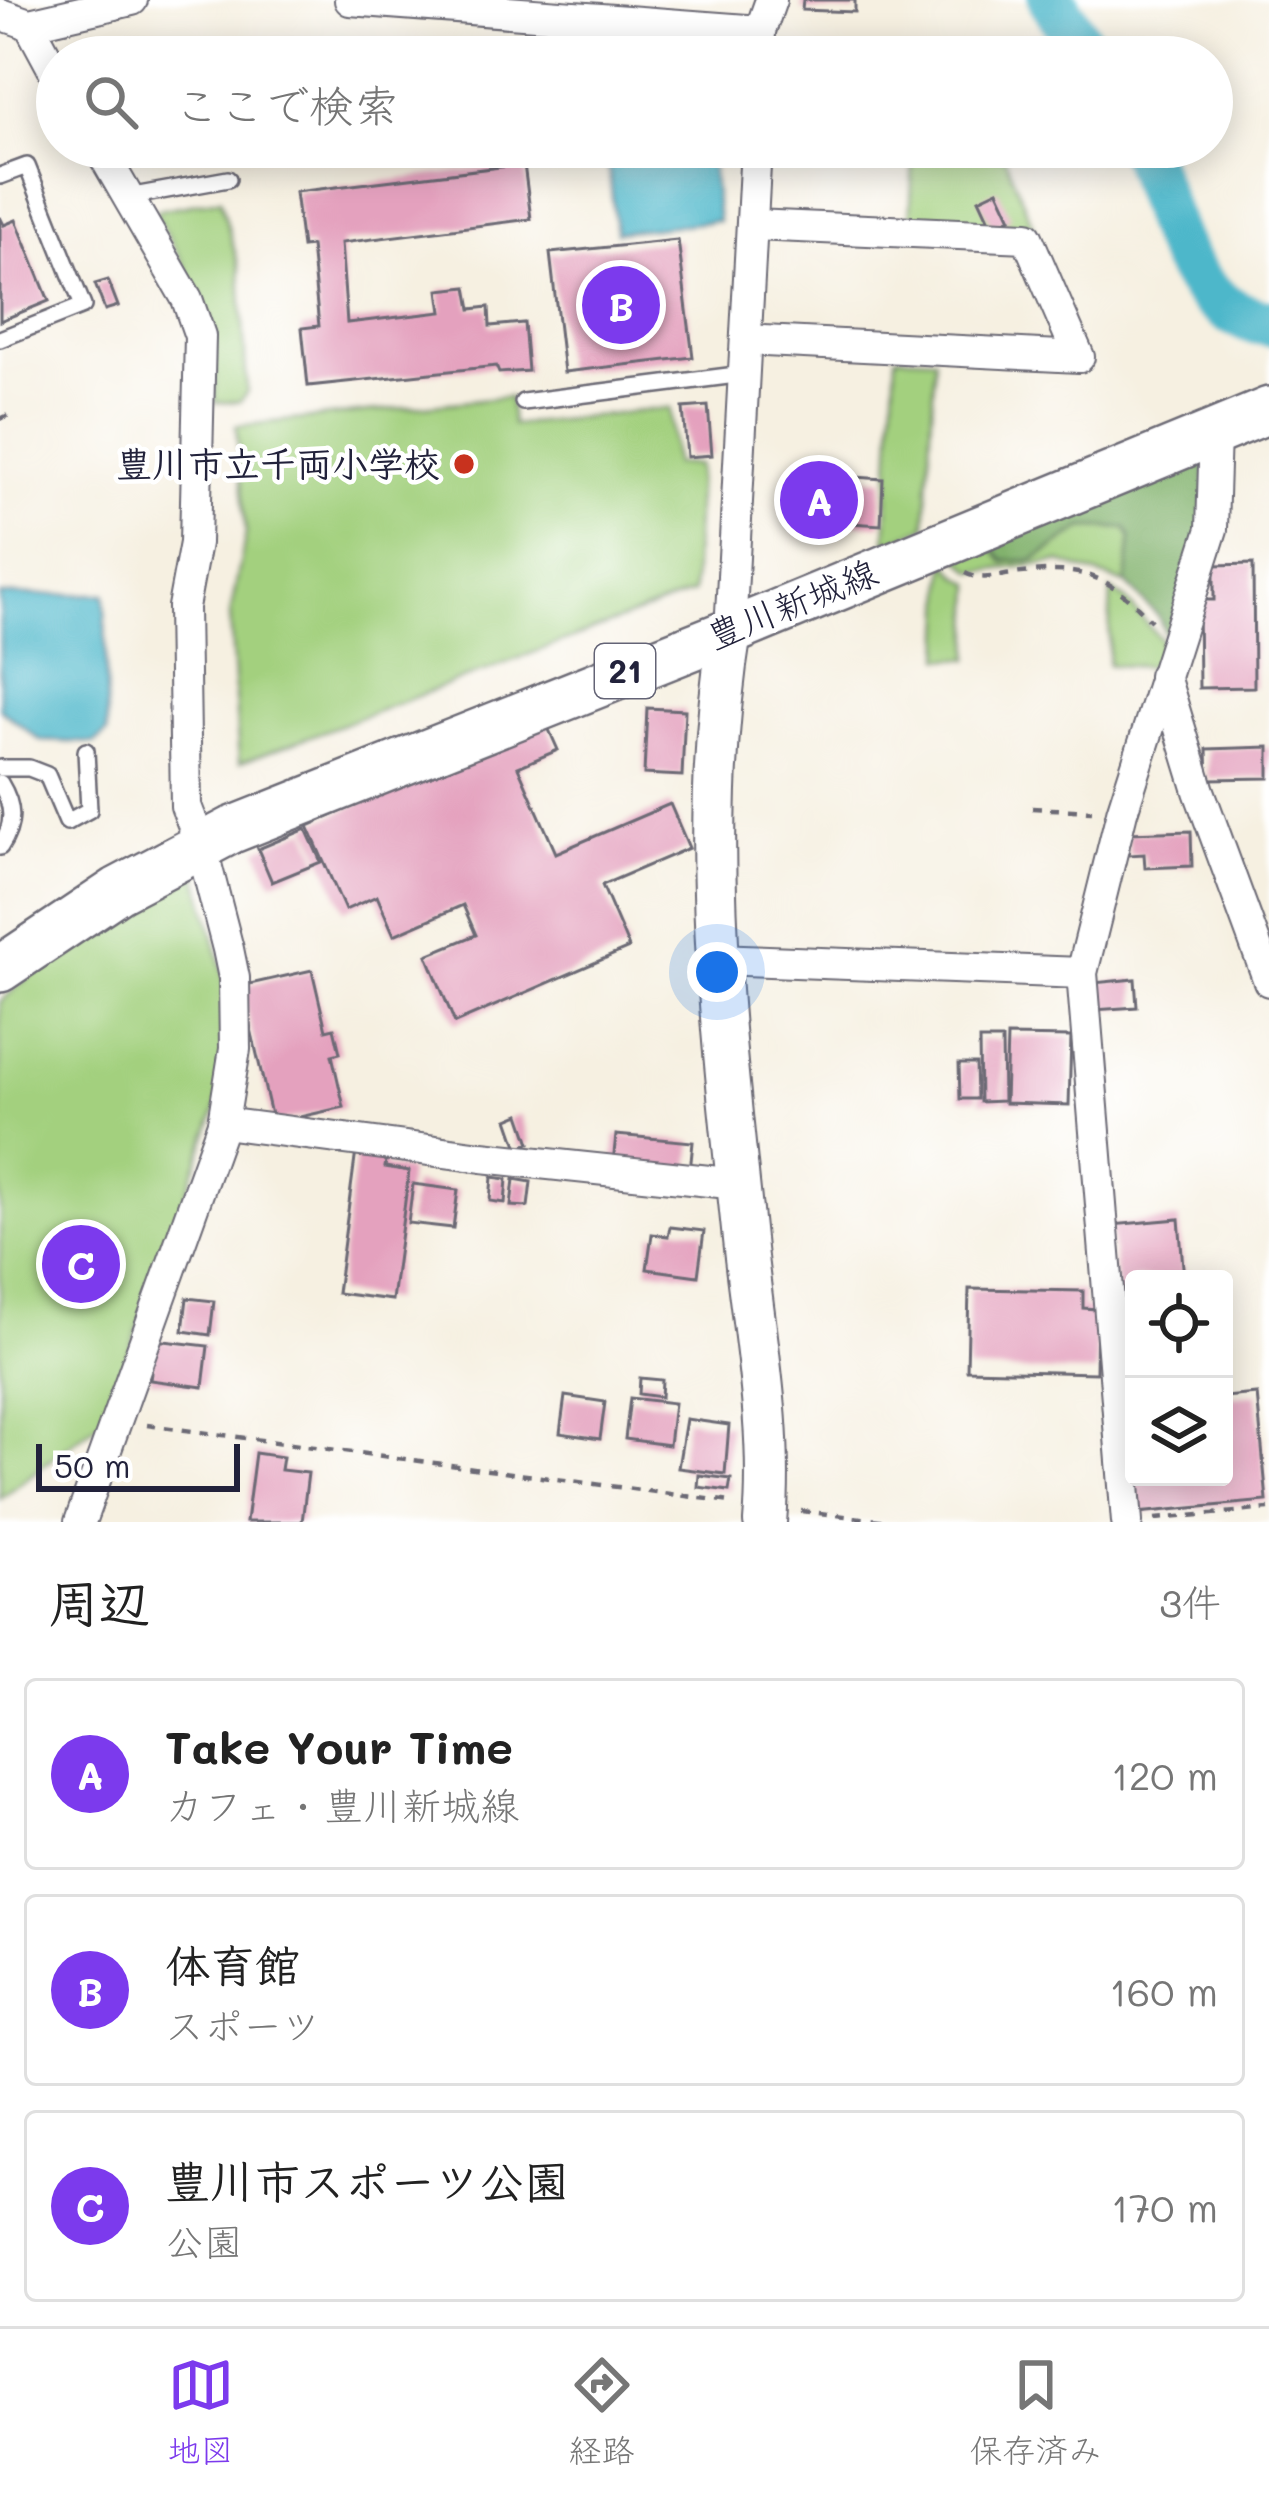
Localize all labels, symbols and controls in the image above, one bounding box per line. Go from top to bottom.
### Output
search box [36,36,1233,168]
icon: search [78,69,144,135]
text: ここで検索 [174,75,399,133]
pin: B [582,260,660,350]
place label: 豊川市立千両小学校 [116,439,440,486]
marker: 豊川市立千両小学校 [451,451,477,477]
pin: A [780,455,858,545]
street label: 豊川新城線 [699,547,884,658]
road number: 21 [595,644,655,698]
your location [687,942,747,1002]
pin: C [42,1219,120,1309]
map controls [1125,1270,1233,1486]
button: locate [1125,1270,1233,1378]
button: layers [1125,1378,1233,1486]
scale bar [36,1438,240,1491]
text: 50 m [54,1443,130,1486]
text: 周辺 [48,1568,150,1635]
text: 3件 [1159,1576,1221,1627]
text: Take Your Time [165,1717,513,1775]
text: A [76,1749,104,1800]
text: 120 m [1111,1749,1218,1800]
text: カフェ · 豊川新城線 [165,1779,519,1830]
text: 体育館 [165,1935,300,1993]
text: B [77,1965,103,2016]
text: 160 m [1109,1965,1218,2016]
text: スポーツ [165,1999,320,2050]
text: 豊川市スポーツ公園 [165,2151,569,2209]
text: C [76,2181,104,2232]
text: 170 m [1111,2181,1218,2232]
text: 公園 [165,2215,243,2266]
tab: 地図 [168,2352,234,2472]
tab: 経路 [569,2352,635,2472]
tab: 保存済み [970,2352,1102,2472]

